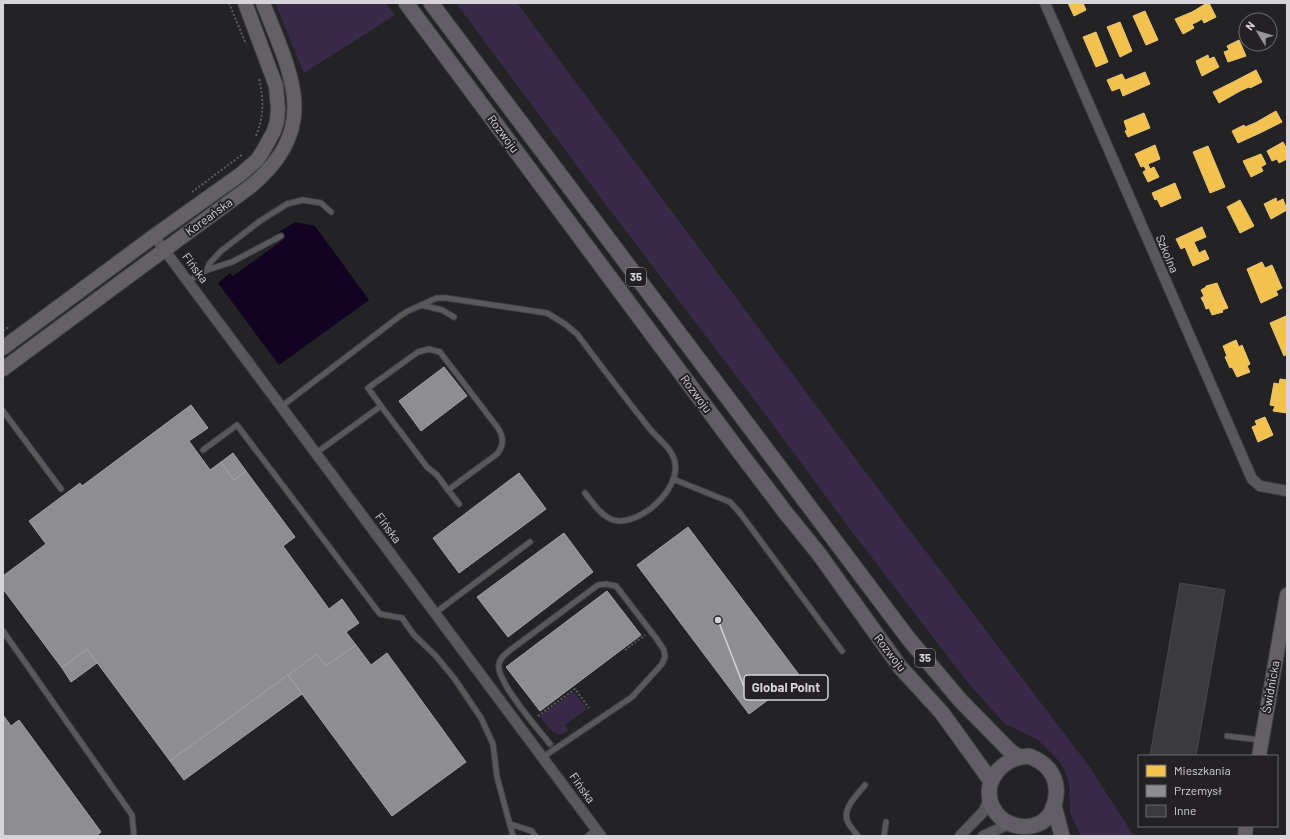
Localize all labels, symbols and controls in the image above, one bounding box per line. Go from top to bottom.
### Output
north arrow [1238,12,1278,52]
text: N [1242,19,1257,32]
street label: Rozwoju [485,112,522,155]
street label: Koreańska [182,194,235,238]
street label: Szkolna [1154,232,1182,275]
street label: Fińska [180,250,212,285]
road number: 35 [626,268,646,286]
street label: Rozwoju [678,372,715,415]
street label: Fińska [373,510,405,545]
street label: Rozwoju [872,631,910,674]
road number: 35 [915,649,935,667]
street label: Świdnicka [1259,659,1282,714]
callout: Global Point [744,675,828,700]
text: Global Point [752,679,820,695]
legend [1138,755,1278,827]
text: Mieszkania [1174,763,1231,777]
street label: Fińska [567,769,599,805]
text: Przemysł [1174,783,1222,797]
text: Inne [1174,803,1196,817]

